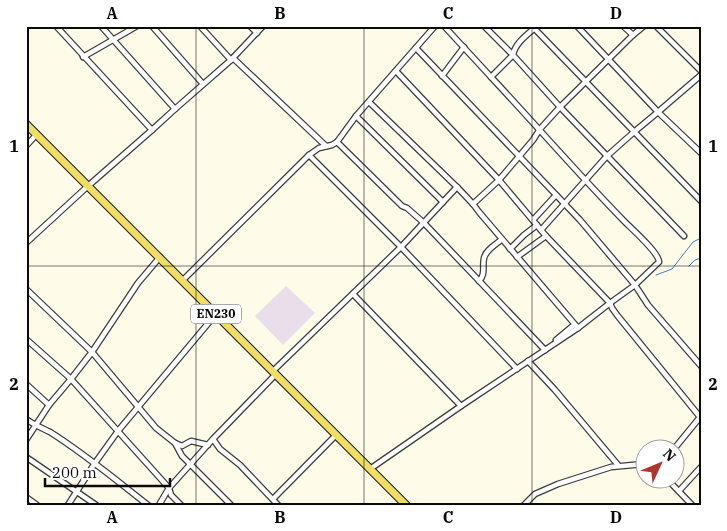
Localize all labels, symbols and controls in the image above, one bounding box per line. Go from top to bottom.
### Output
text: A [106,3,118,23]
text: B [274,3,286,23]
text: C [443,3,453,23]
text: D [610,3,622,23]
text: 1 [9,136,19,156]
text: 1 [708,136,718,156]
road number: EN230 [191,304,241,324]
text: 2 [9,374,19,394]
text: 2 [708,374,718,394]
north arrow [634,438,684,488]
text: N [659,445,680,465]
scale bar [45,456,170,488]
text: 200 m [52,463,97,482]
text: A [106,507,118,527]
text: B [274,507,286,527]
text: C [443,507,453,527]
text: D [610,507,622,527]

